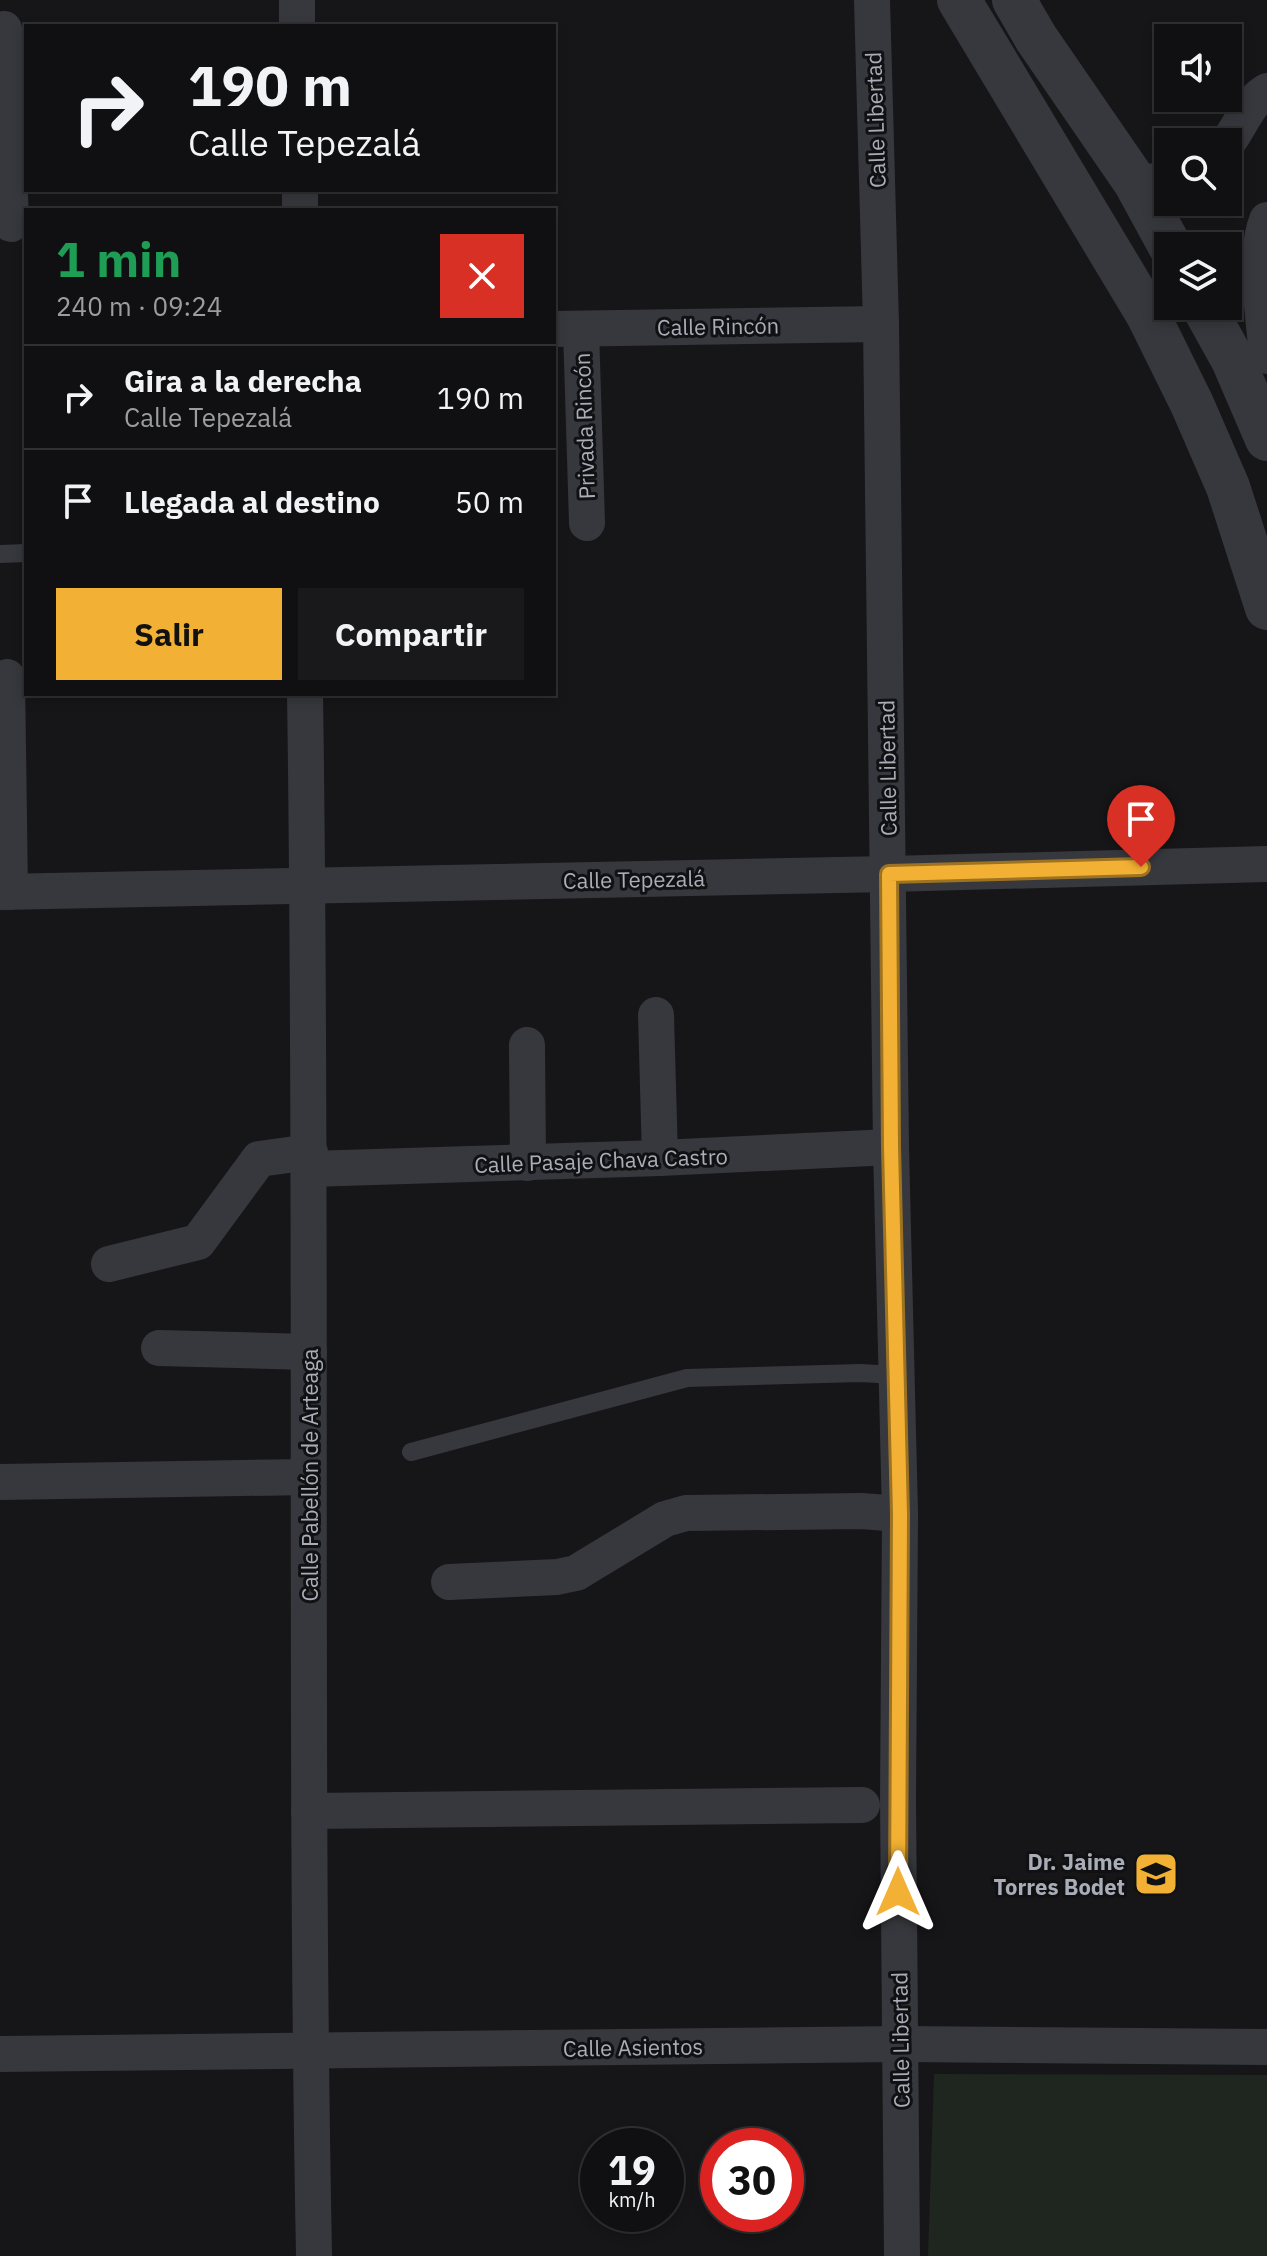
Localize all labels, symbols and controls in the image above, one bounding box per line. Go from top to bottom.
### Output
map controls [1154,24,1242,320]
button: sound [1154,24,1242,112]
text: 190 m [188,49,352,121]
street label: Calle Libertad [858,51,892,189]
icon: right [56,56,160,160]
text: Calle Tepezalá [188,119,421,166]
button: search [1154,128,1242,216]
text: 1 min [56,228,181,290]
button: layers [1154,232,1242,320]
button: close [440,234,524,318]
text: 240 m · 09:24 [56,289,222,323]
street label: Calle Rincón [657,310,779,342]
street label: Privada Rincón [567,352,601,500]
text: Gira a la derecha [124,361,362,400]
icon: right [56,375,100,419]
text: 190 m [437,378,524,417]
text: Calle Tepezalá [124,400,292,434]
icon: arrive [56,479,100,523]
text: Llegada al destino [124,482,380,521]
text: 50 m [455,482,524,521]
button: Salir [56,588,282,680]
button: Compartir [298,588,524,680]
street label: Calle Libertad [871,700,903,836]
pin [1107,785,1175,867]
icon: arrive [1119,797,1163,841]
street label: Calle Tepezalá [563,863,706,895]
street label: Calle Pasaje Chava Castro [474,1141,728,1179]
street label: Calle Pabellón de Arteaga [295,1348,324,1602]
place label: Dr. Jaime Torres Bodet [994,1847,1125,1901]
position arrow [856,1850,940,1934]
school or university icon: Dr. Jaime Torres Bodet [1132,1850,1180,1898]
street label: Calle Libertad [884,1972,916,2108]
street label: Calle Asientos [563,2031,703,2063]
speed limit sign: 30 [700,2128,804,2232]
text: 19 [608,2144,656,2196]
text: km/h [608,2186,656,2213]

